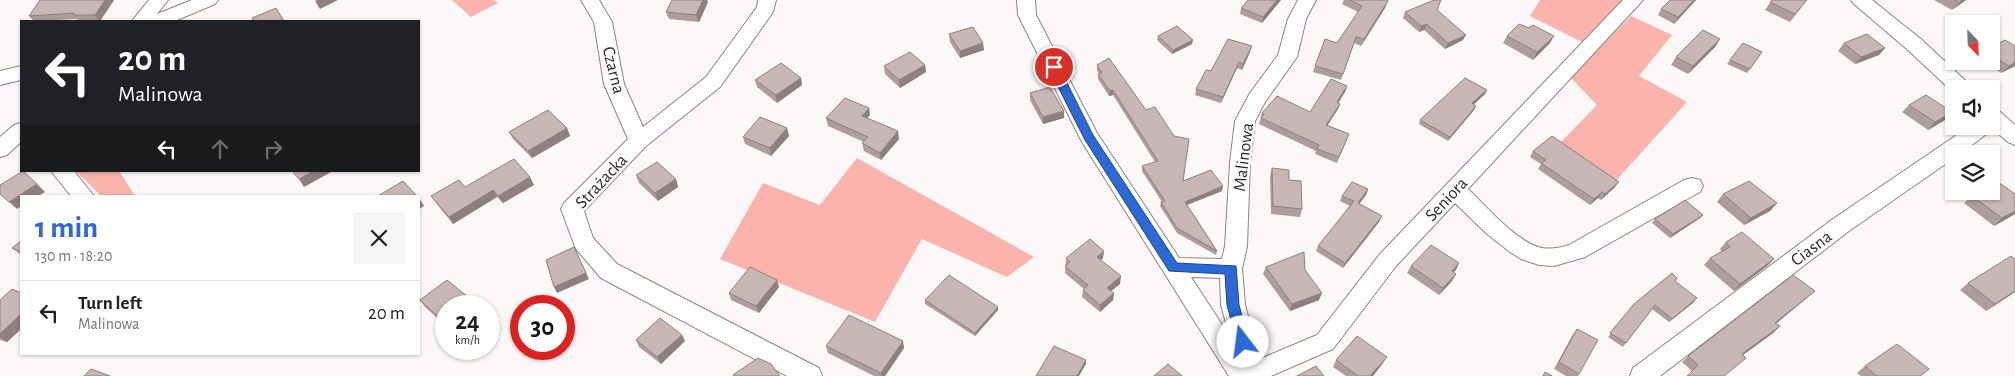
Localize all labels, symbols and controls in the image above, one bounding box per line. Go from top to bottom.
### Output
north arrow [1945,15,2000,70]
map controls [1945,15,2000,200]
icon: left [35,40,100,105]
text: 20 m [118,42,186,77]
street label: Czarna [598,45,628,96]
pin [1033,46,1075,88]
icon: arrive [1040,53,1068,81]
button: sound [1945,80,2000,135]
text: Malinowa [118,83,203,105]
street label: Malinowa [1231,122,1257,193]
icon: left [153,135,181,163]
icon: ahead [206,135,234,163]
icon: right [259,135,287,163]
button: layers [1945,145,2000,200]
street label: Strażacka [572,151,631,212]
street label: Seniora [1422,174,1471,225]
button: close [353,212,405,264]
text: 1 min [35,213,98,243]
street label: Ciasna [1788,228,1836,270]
text: 130 m · 18:20 [35,248,112,264]
text: Turn left [78,294,142,313]
speed limit sign: 30 [510,295,575,360]
icon: left [35,299,63,327]
text: 20 m [368,304,405,323]
text: 24 [455,309,480,334]
position arrow [1216,315,1268,367]
text: Malinowa [78,316,140,332]
text: km/h [455,334,480,346]

